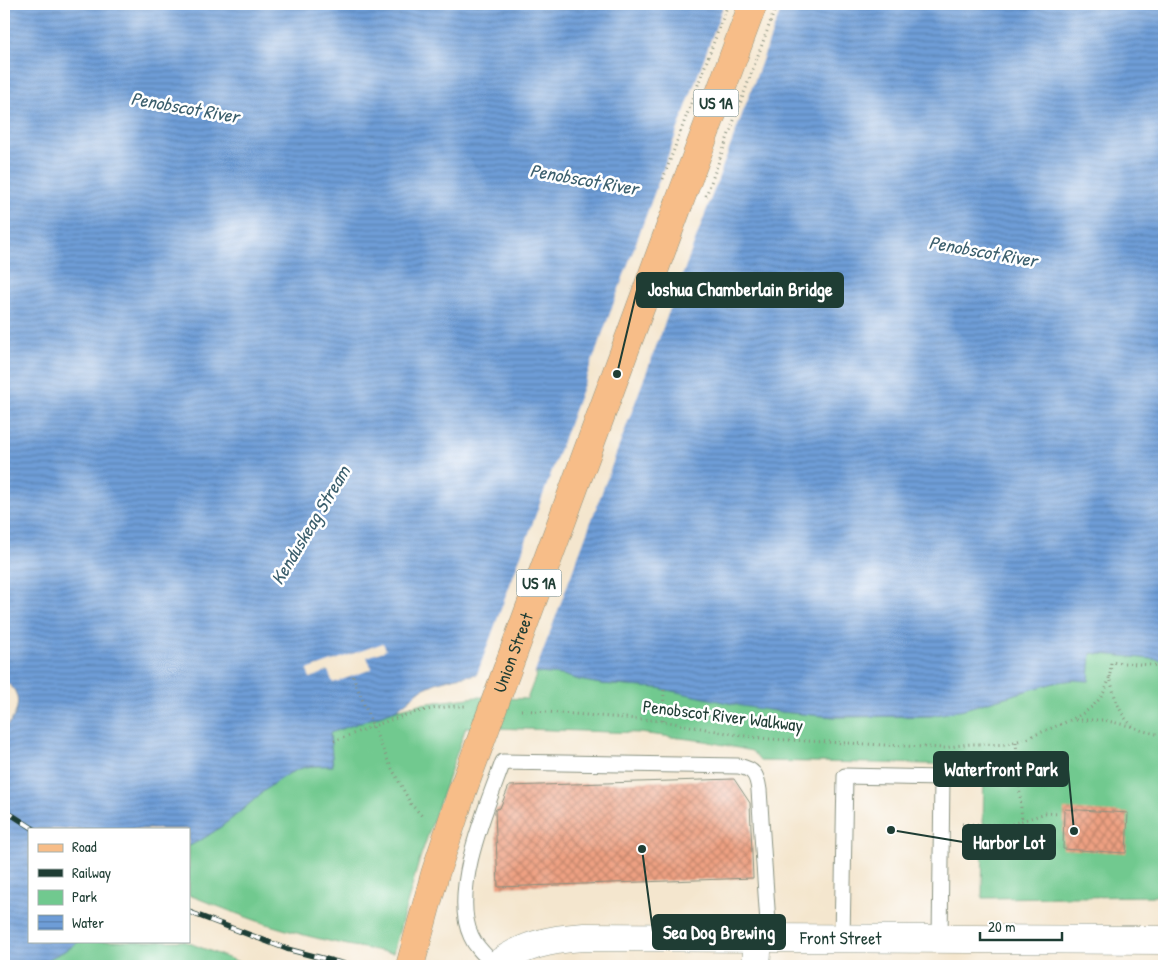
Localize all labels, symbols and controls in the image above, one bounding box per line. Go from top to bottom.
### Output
water label: Penobscot River [129,85,244,130]
road number: US 1A [694,90,738,116]
water label: Penobscot River [528,157,643,202]
water label: Penobscot River [927,229,1042,274]
callout: Joshua Chamberlain Bridge [637,273,843,307]
text: Joshua Chamberlain Bridge [647,276,833,303]
water label: Kenduskeag Stream [264,460,356,589]
road number: US 1A [516,570,562,596]
street label: Union Street [487,608,539,696]
street label: Penobscot River Walkway [642,693,805,738]
callout: Waterfront Park [934,752,1068,786]
text: Waterfront Park [944,756,1058,782]
callout: Harbor Lot [963,825,1055,859]
legend [28,828,190,942]
text: Harbor Lot [973,829,1047,855]
text: Road [72,836,97,857]
text: Railway [72,862,111,883]
text: Park [72,886,97,907]
scale bar [980,910,1063,942]
text: Water [72,912,104,933]
callout: Sea Dog Brewing [653,915,785,949]
text: 20 m [988,916,1015,937]
text: Sea Dog Brewing [663,919,776,946]
street label: Front Street [799,925,882,951]

